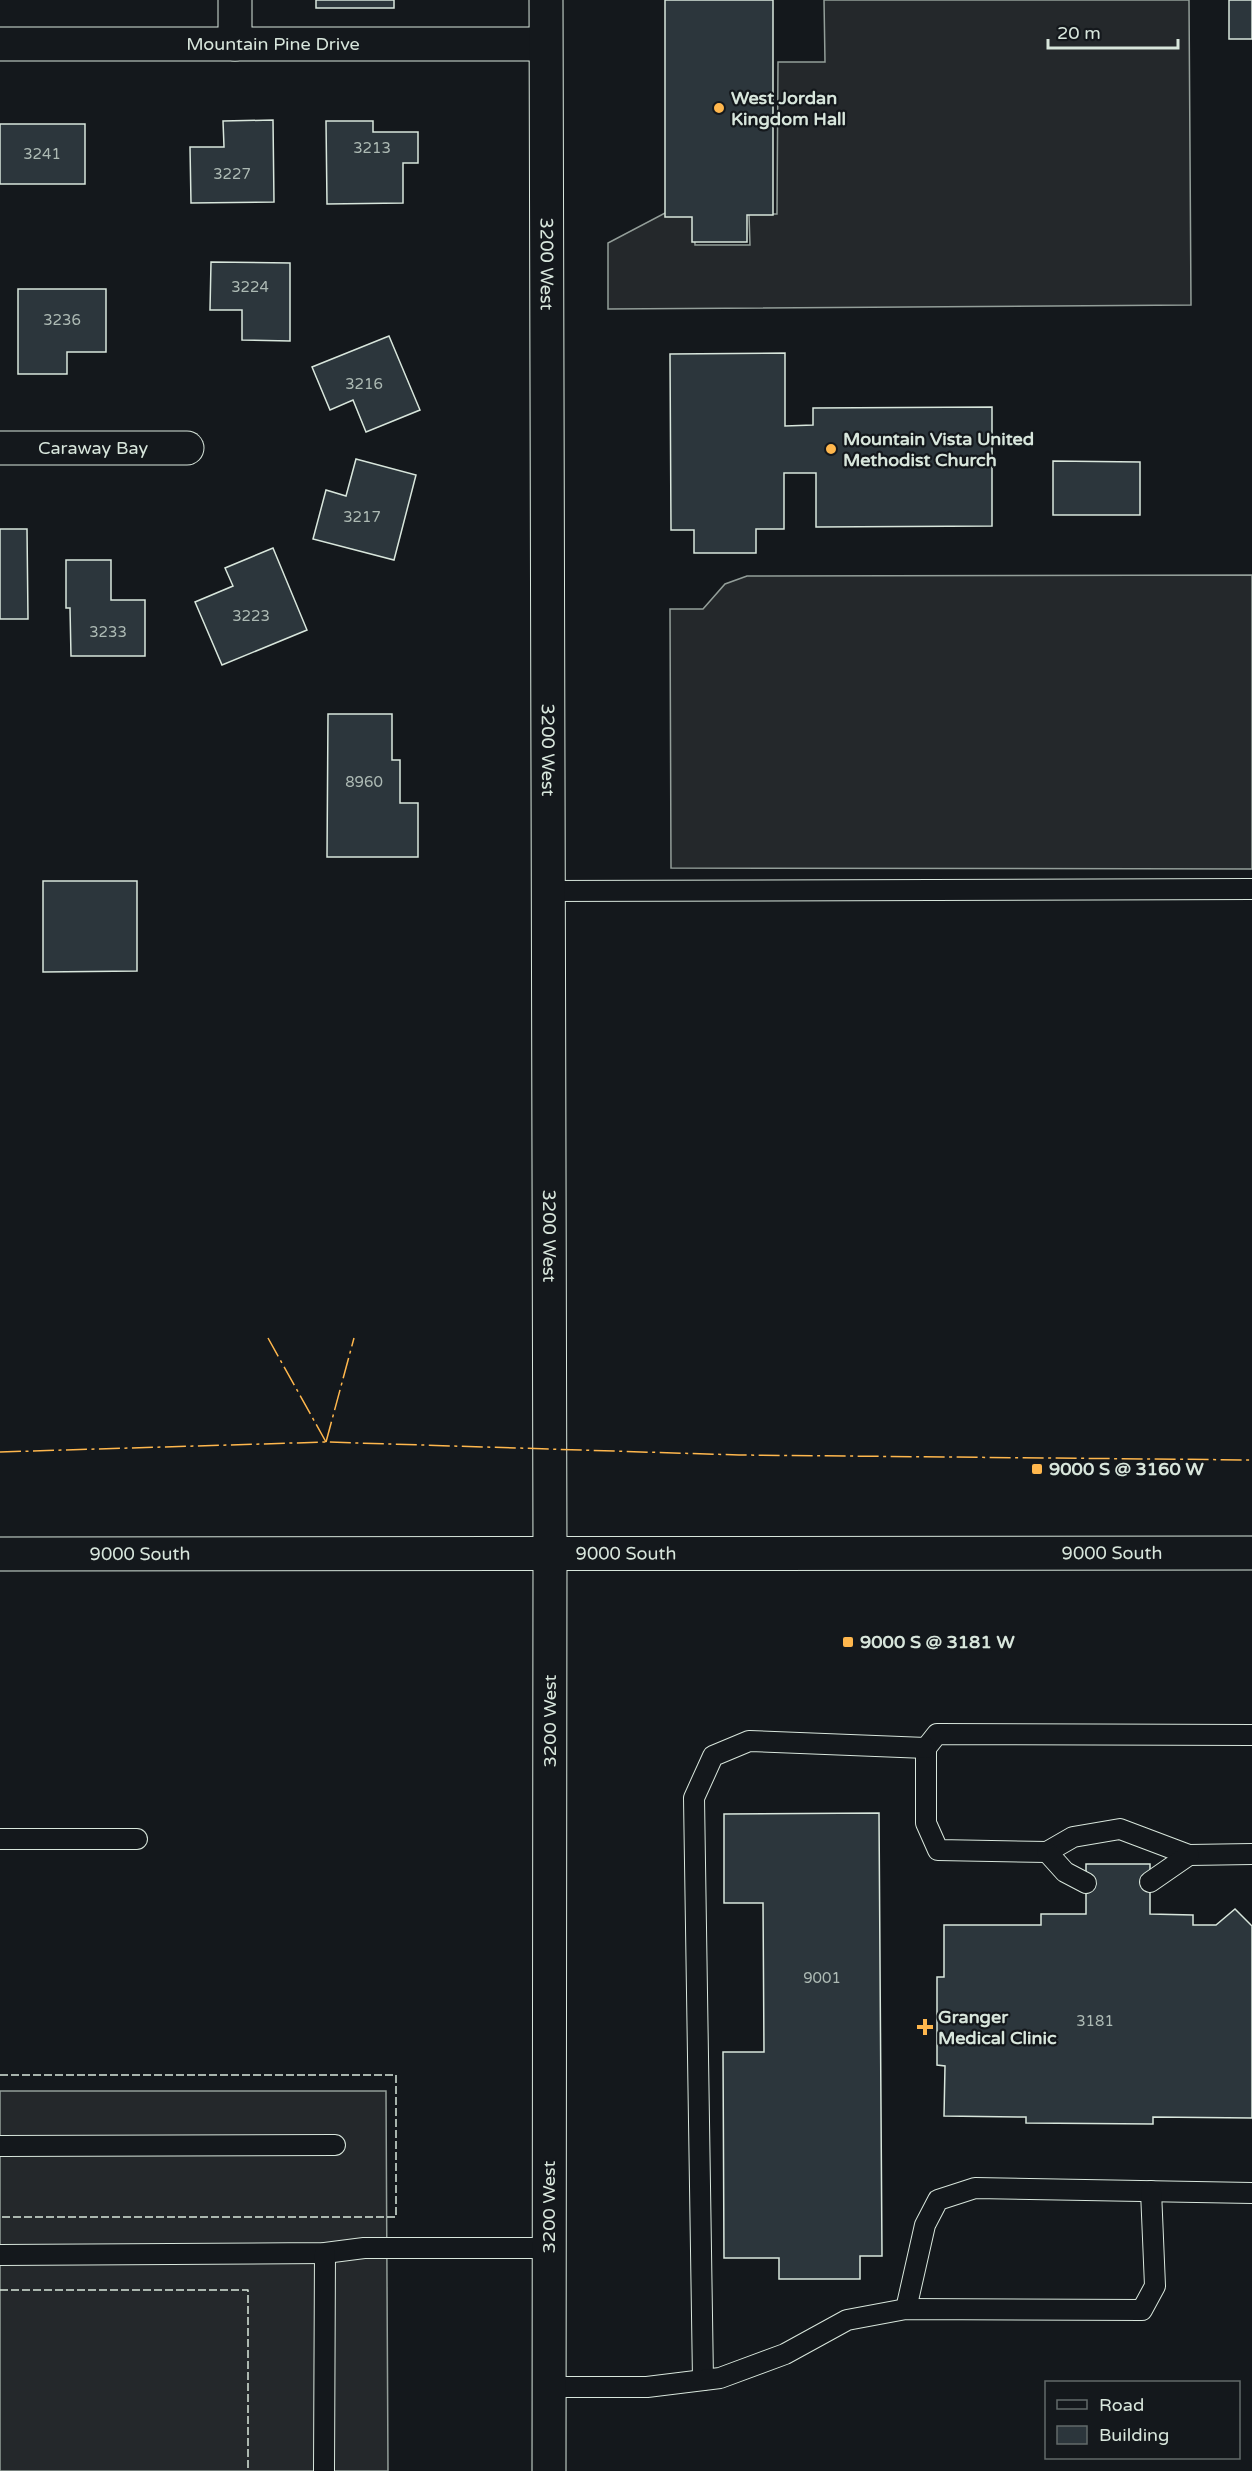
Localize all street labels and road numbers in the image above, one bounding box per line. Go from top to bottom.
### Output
street label: Mountain Pine Drive [186,33,360,55]
street label: 3200 West [536,217,558,311]
street label: Caraway Bay [38,437,148,459]
street label: 3200 West [537,703,559,797]
street label: 3200 West [538,1189,560,1283]
street label: 9000 South [576,1542,676,1565]
street label: 9000 South [1062,1542,1162,1564]
street label: 9000 South [90,1543,190,1565]
street label: 3200 West [539,1674,561,1767]
street label: 3200 West [538,2160,560,2253]

